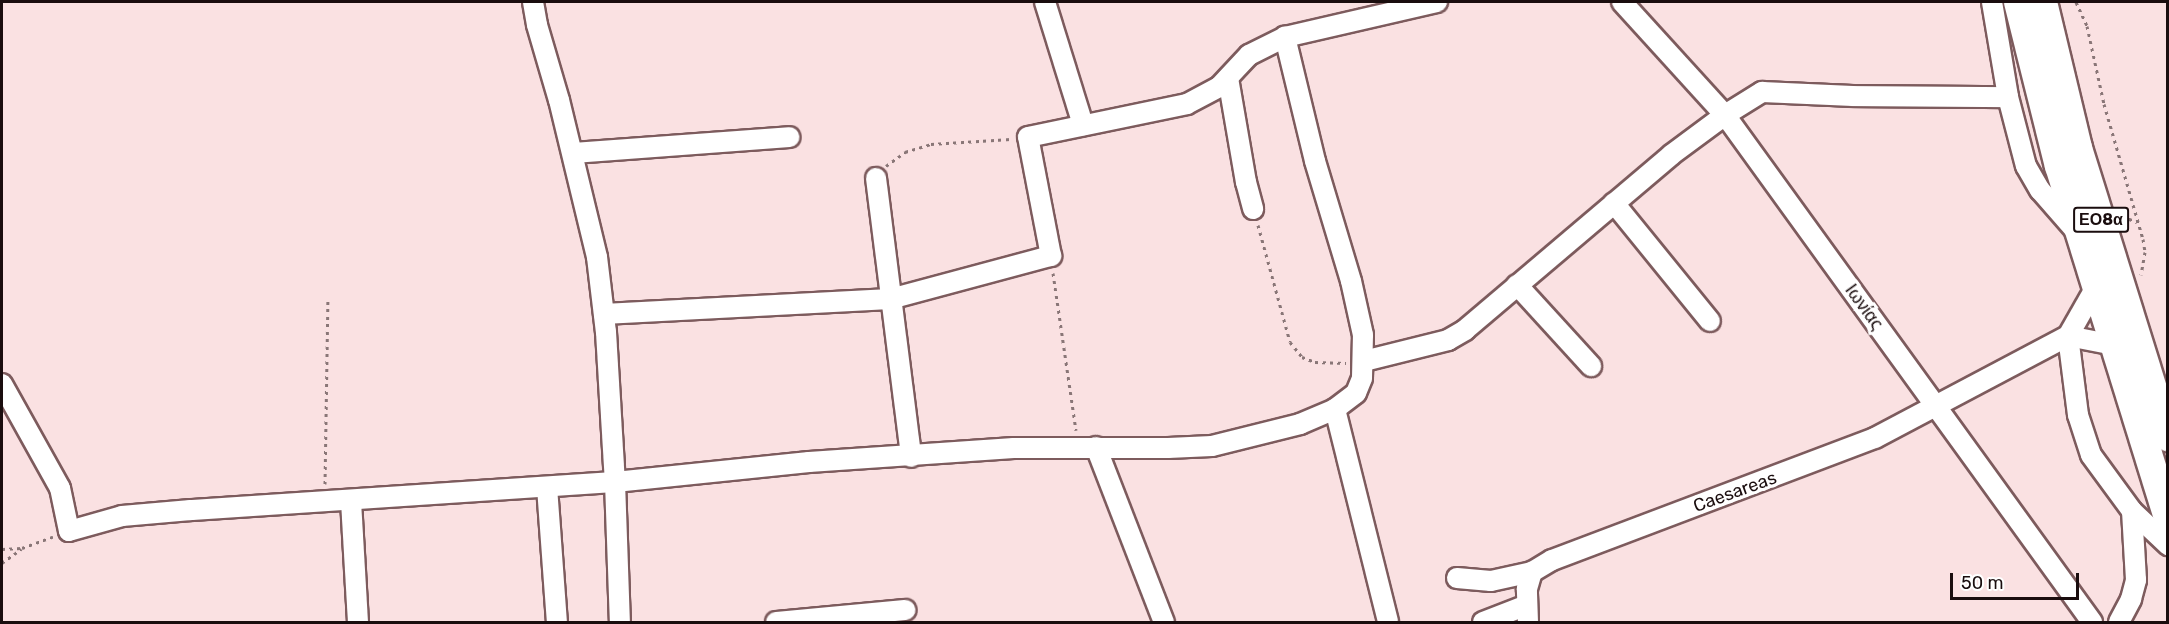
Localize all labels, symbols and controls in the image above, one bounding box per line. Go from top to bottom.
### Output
road number: ΕΟ8α [2072,207,2130,233]
street label: Ιωνίας [1840,280,1888,334]
street label: Caesareas [1690,467,1780,517]
scale bar [1953,561,2082,599]
text: 50 m [1961,572,2004,594]

